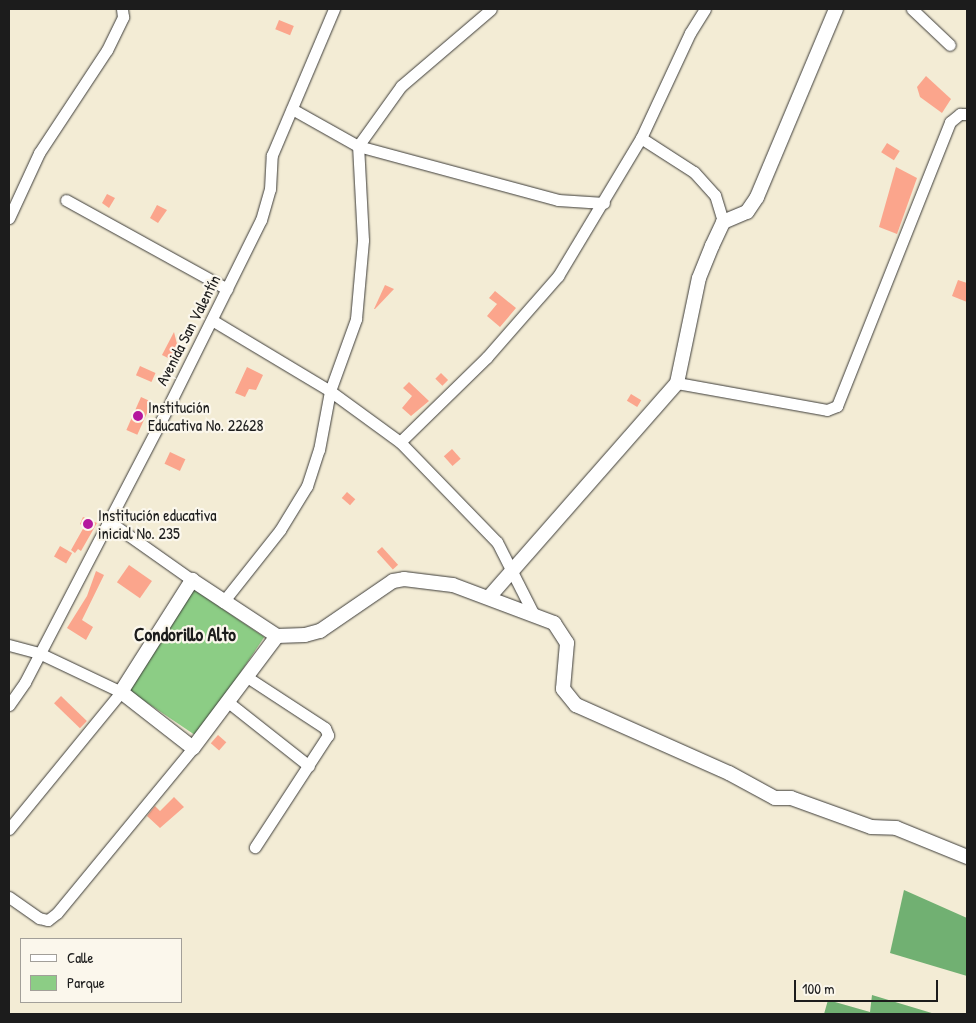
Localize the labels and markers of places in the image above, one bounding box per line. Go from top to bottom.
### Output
place label: Institución Educativa No. 22628 [148,397,263,435]
marker: Institución Educativa No. 22628 [132,410,144,422]
place label: Institución educativa inicial No. 235 [98,505,217,543]
marker: Institución educativa inicial No. 235 [82,518,94,530]

